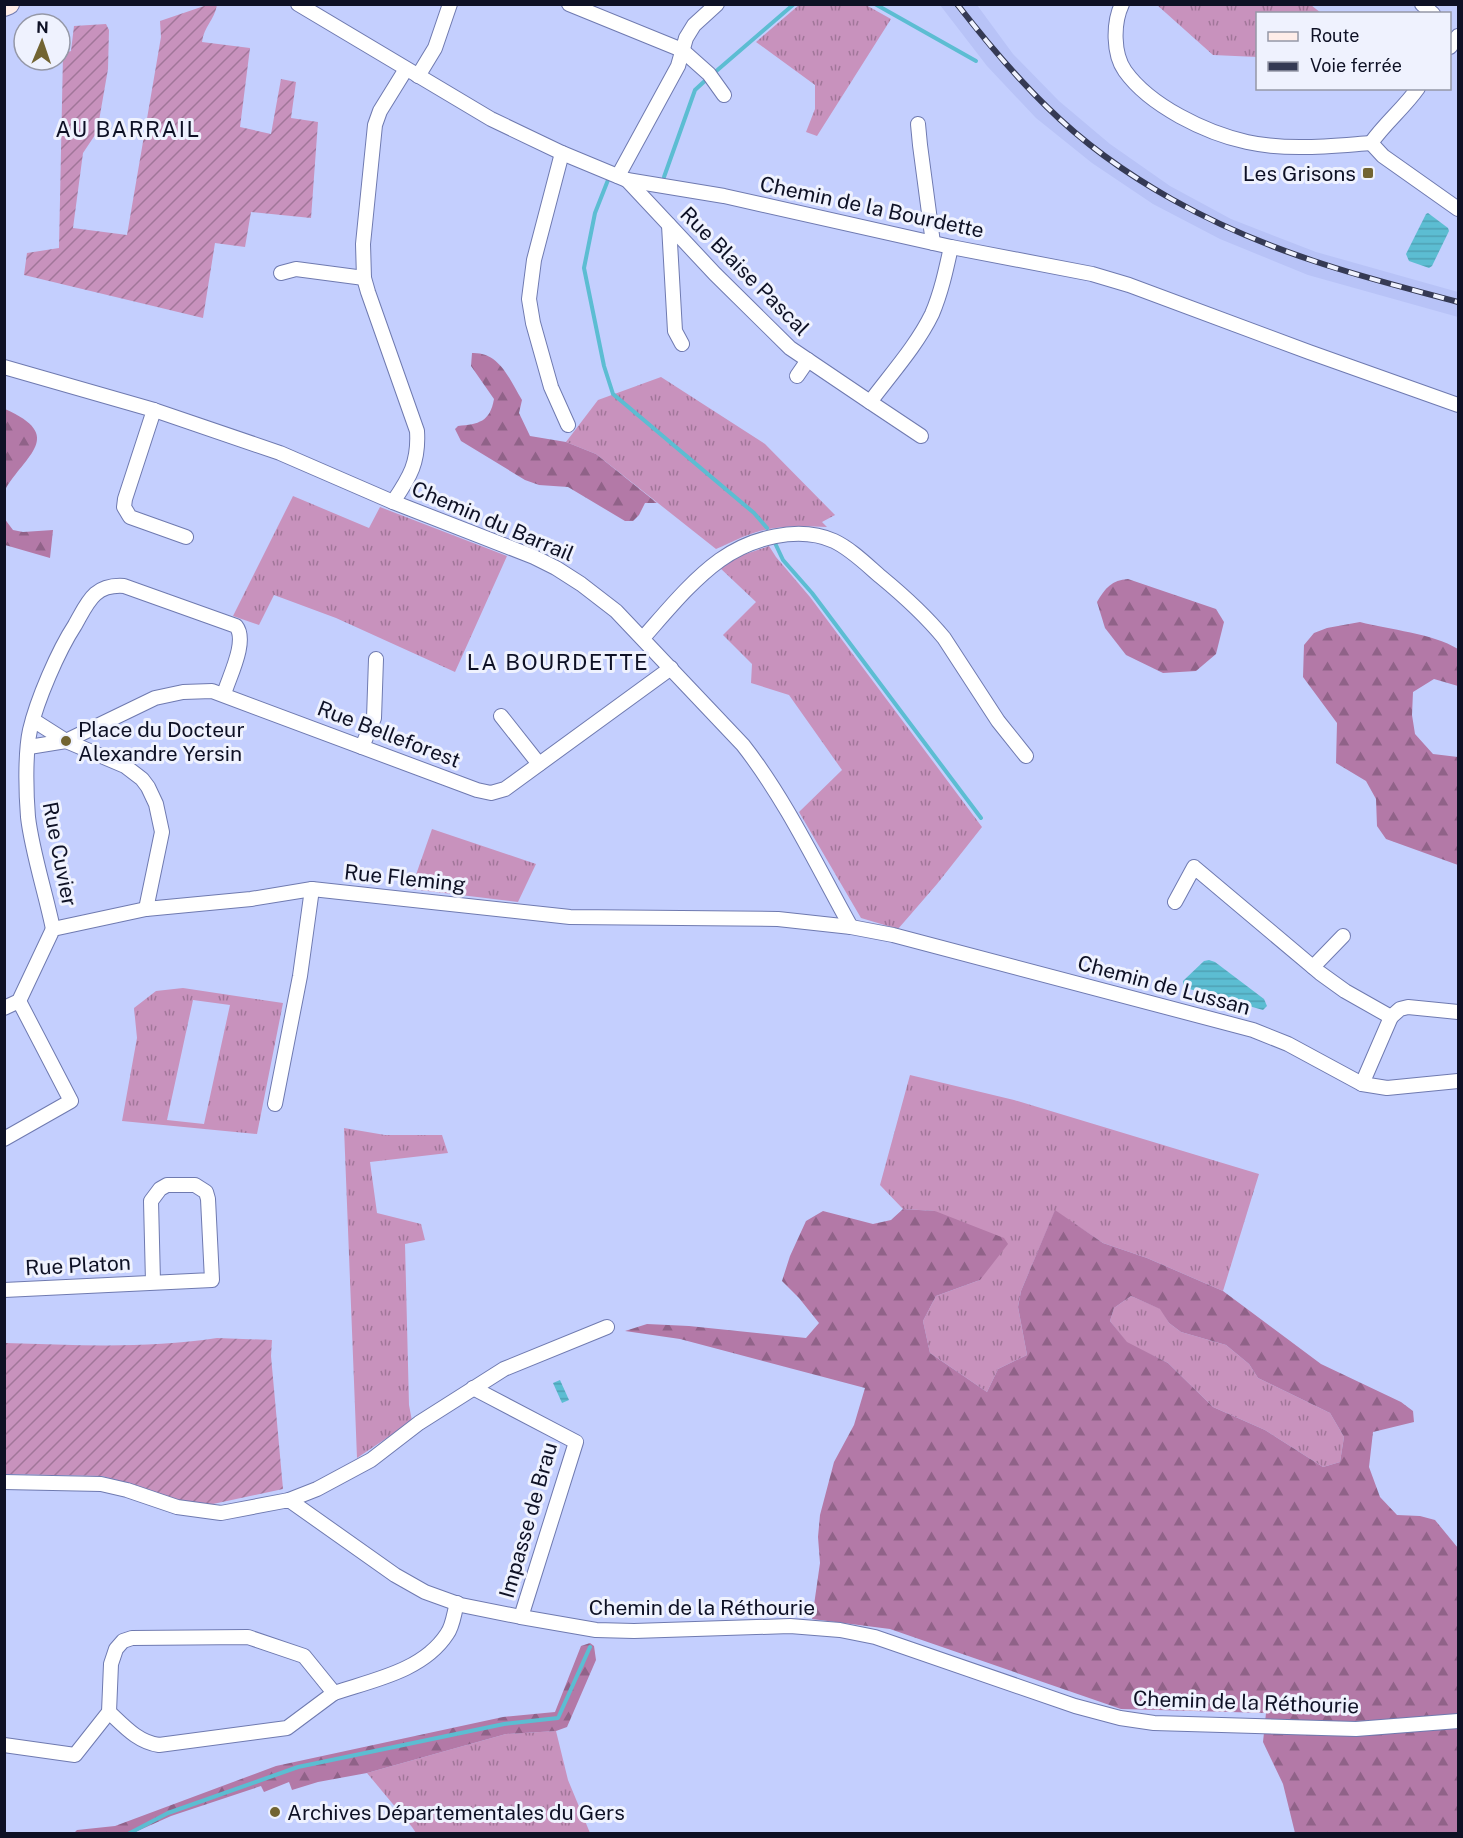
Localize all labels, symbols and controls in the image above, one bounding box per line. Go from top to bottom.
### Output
north arrow [12,12,72,72]
legend [1256,12,1451,90]
text: N [36,18,49,37]
text: Route [1310,25,1359,46]
text: Voie ferrée [1310,55,1402,76]
district label: AU BARRAIL [55,116,201,142]
place label: Les Grisons [1243,161,1356,186]
marker: Les Grisons [1361,166,1375,180]
street label: Chemin de la Bourdette [758,171,986,243]
street label: Rue Blaise Pascal [675,201,815,341]
street label: Chemin du Barrail [408,476,578,566]
district label: LA BOURDETTE [467,649,649,675]
street label: Rue Belleforest [314,695,464,773]
place label: Place du Docteur Alexandre Yersin [78,717,245,766]
marker: Place du Docteur Alexandre Yersin [59,734,73,748]
street label: Rue Cuvier [38,800,82,908]
street label: Rue Fleming [343,859,467,897]
street label: Chemin de Lussan [1075,950,1253,1020]
street label: Rue Platon [25,1250,131,1280]
street label: Impasse de Brau [494,1439,562,1601]
street label: Chemin de la Réthourie [589,1595,815,1620]
street label: Chemin de la Réthourie [1132,1686,1360,1718]
place label: Archives Départementales du Gers [287,1800,625,1825]
marker: Archives Départementales du Gers [268,1805,282,1819]

